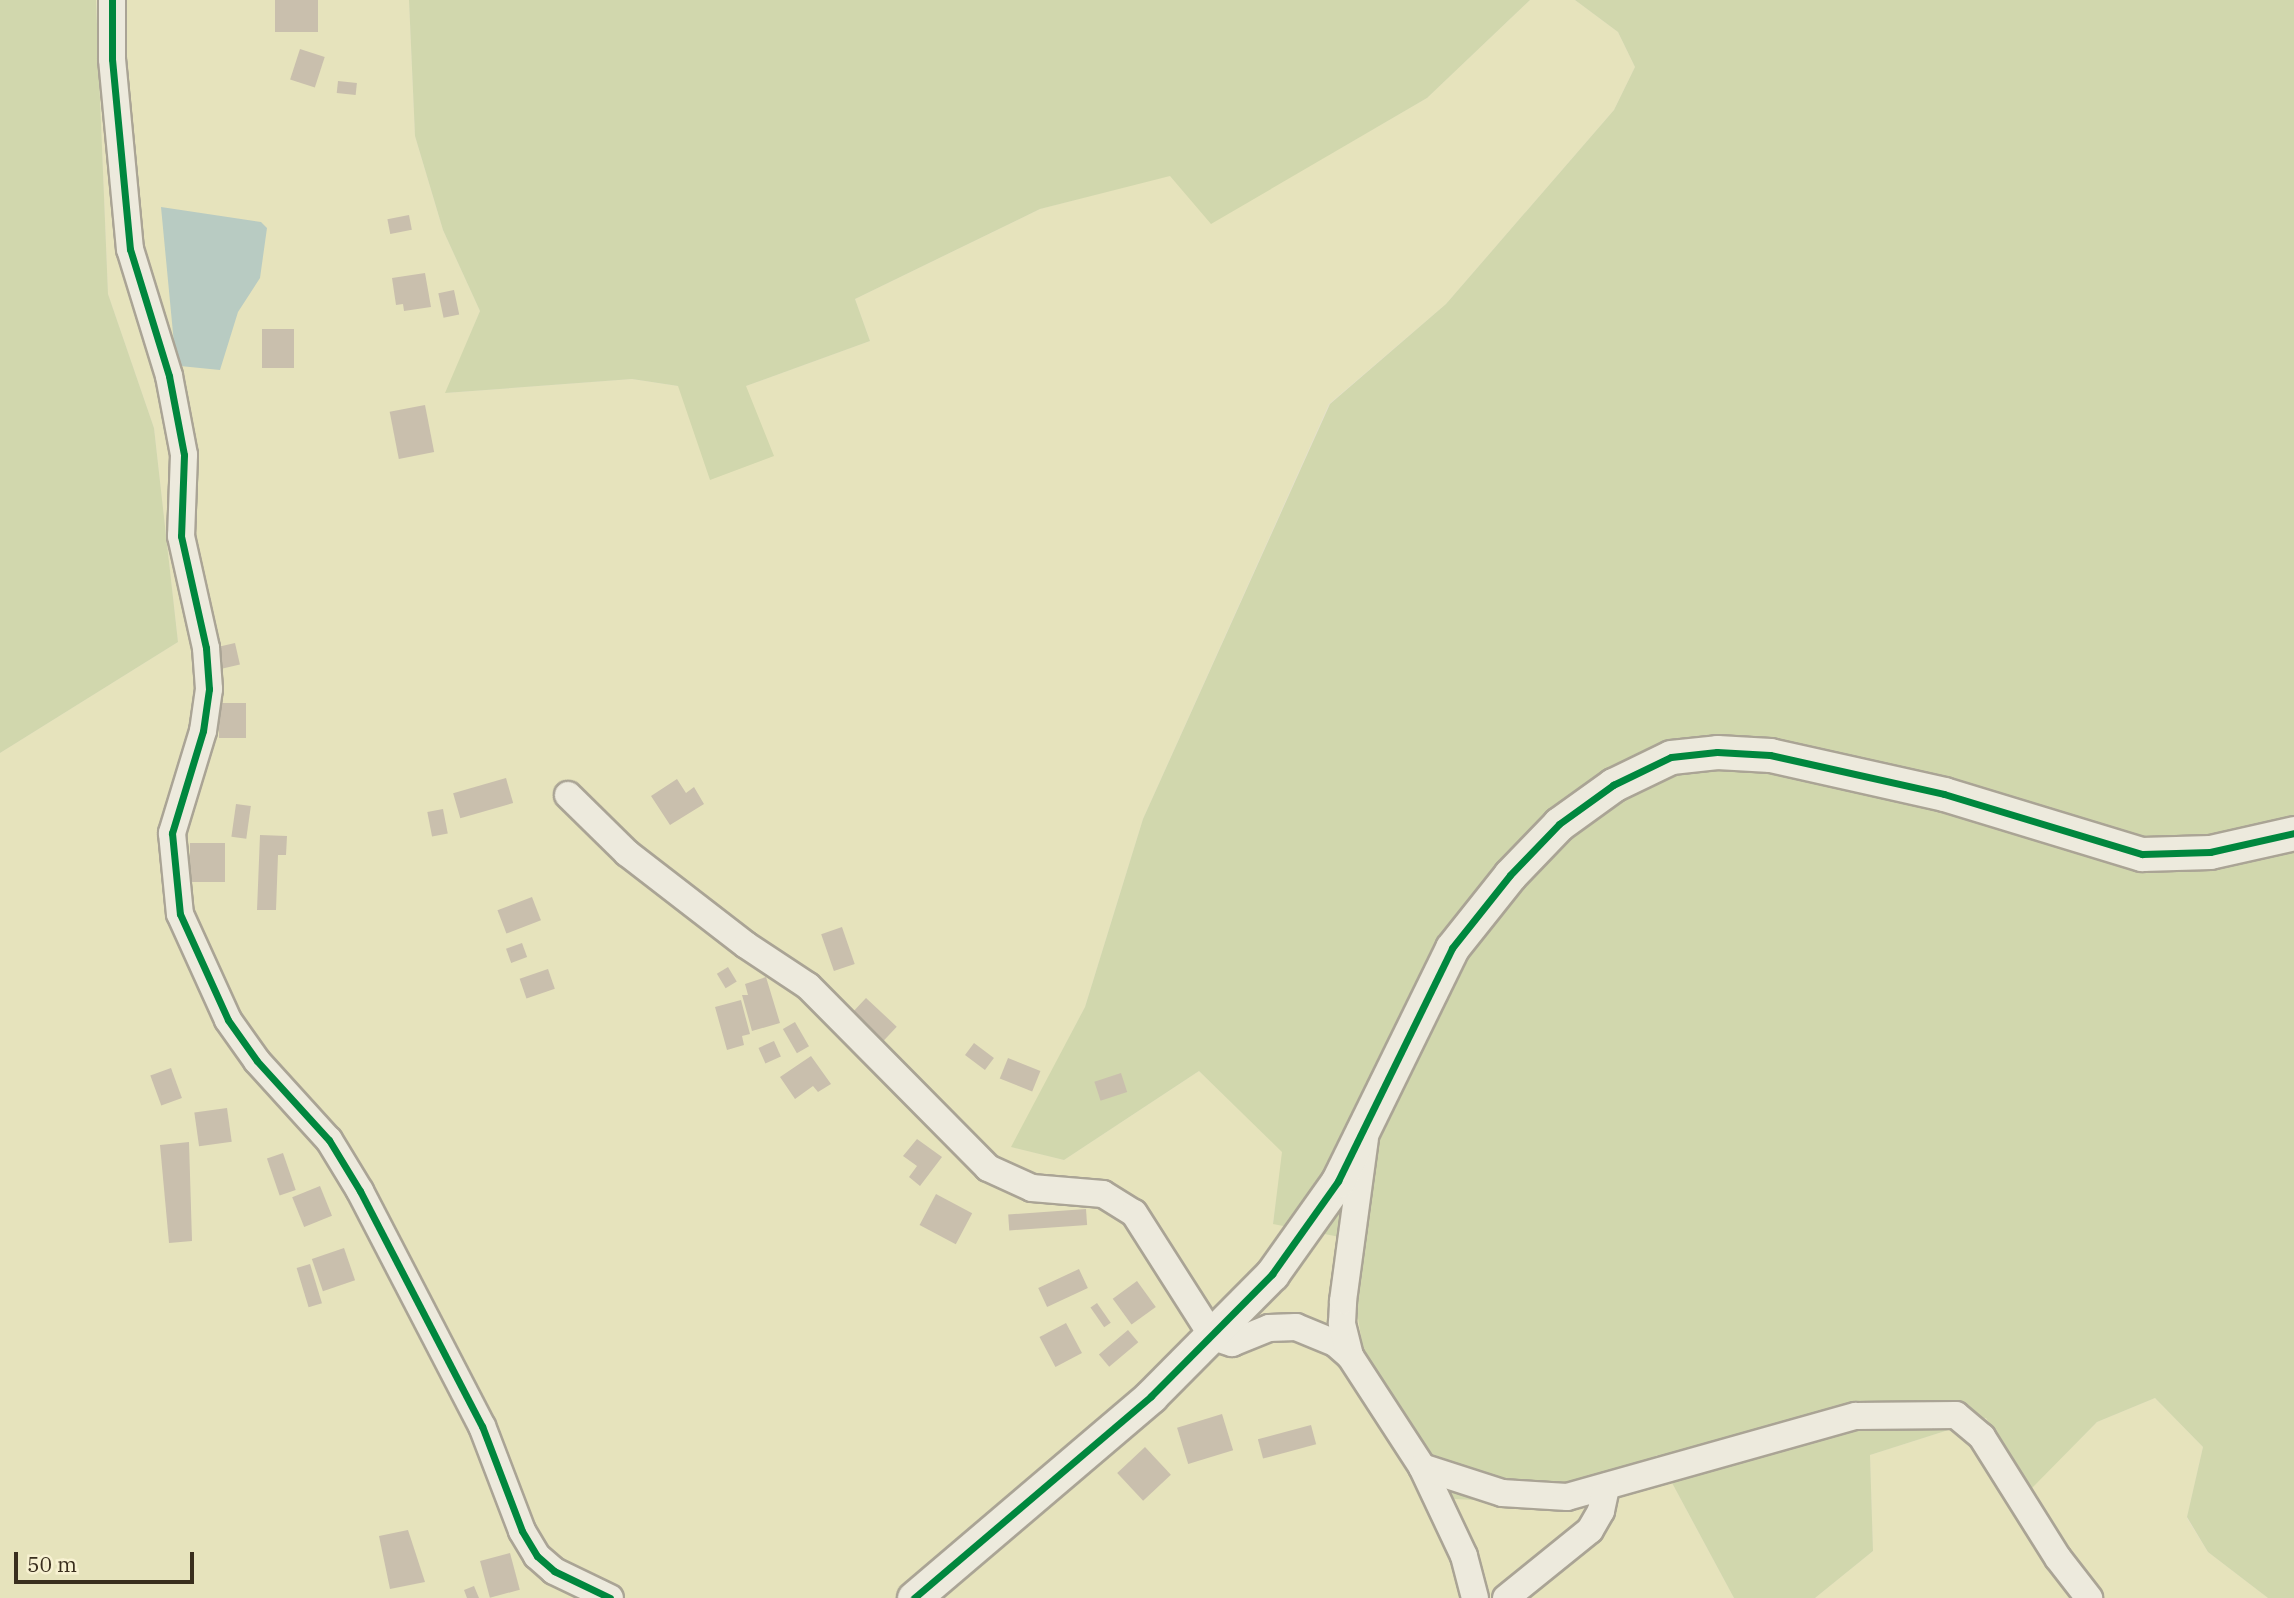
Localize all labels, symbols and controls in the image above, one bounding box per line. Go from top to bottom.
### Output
scale bar [18,1538,198,1582]
text: 50 m [27,1550,77,1578]

